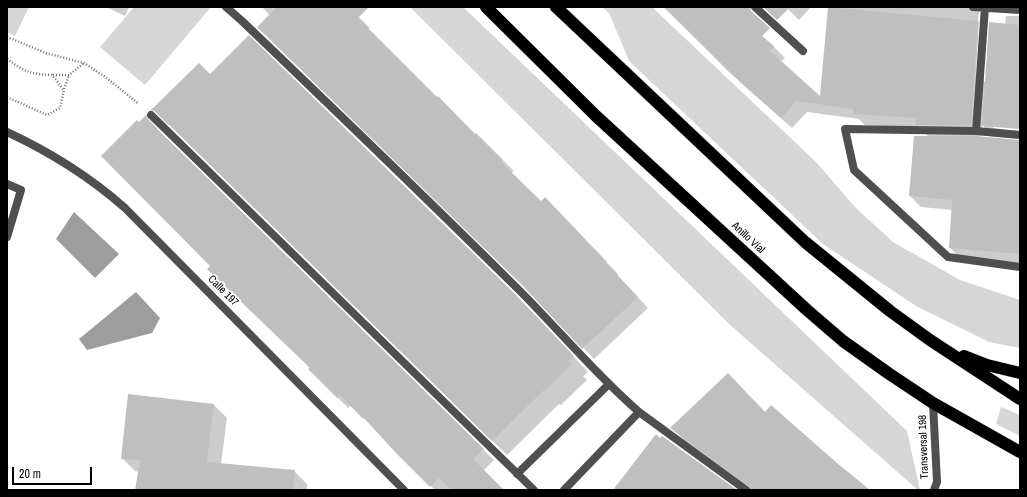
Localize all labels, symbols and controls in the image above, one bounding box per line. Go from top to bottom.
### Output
street label: Anillo Víal [729,219,767,257]
street label: Calle 197 [205,273,241,309]
street label: Transversal 198 [916,415,932,479]
scale bar [14,459,94,485]
text: 20 m [19,466,41,482]

